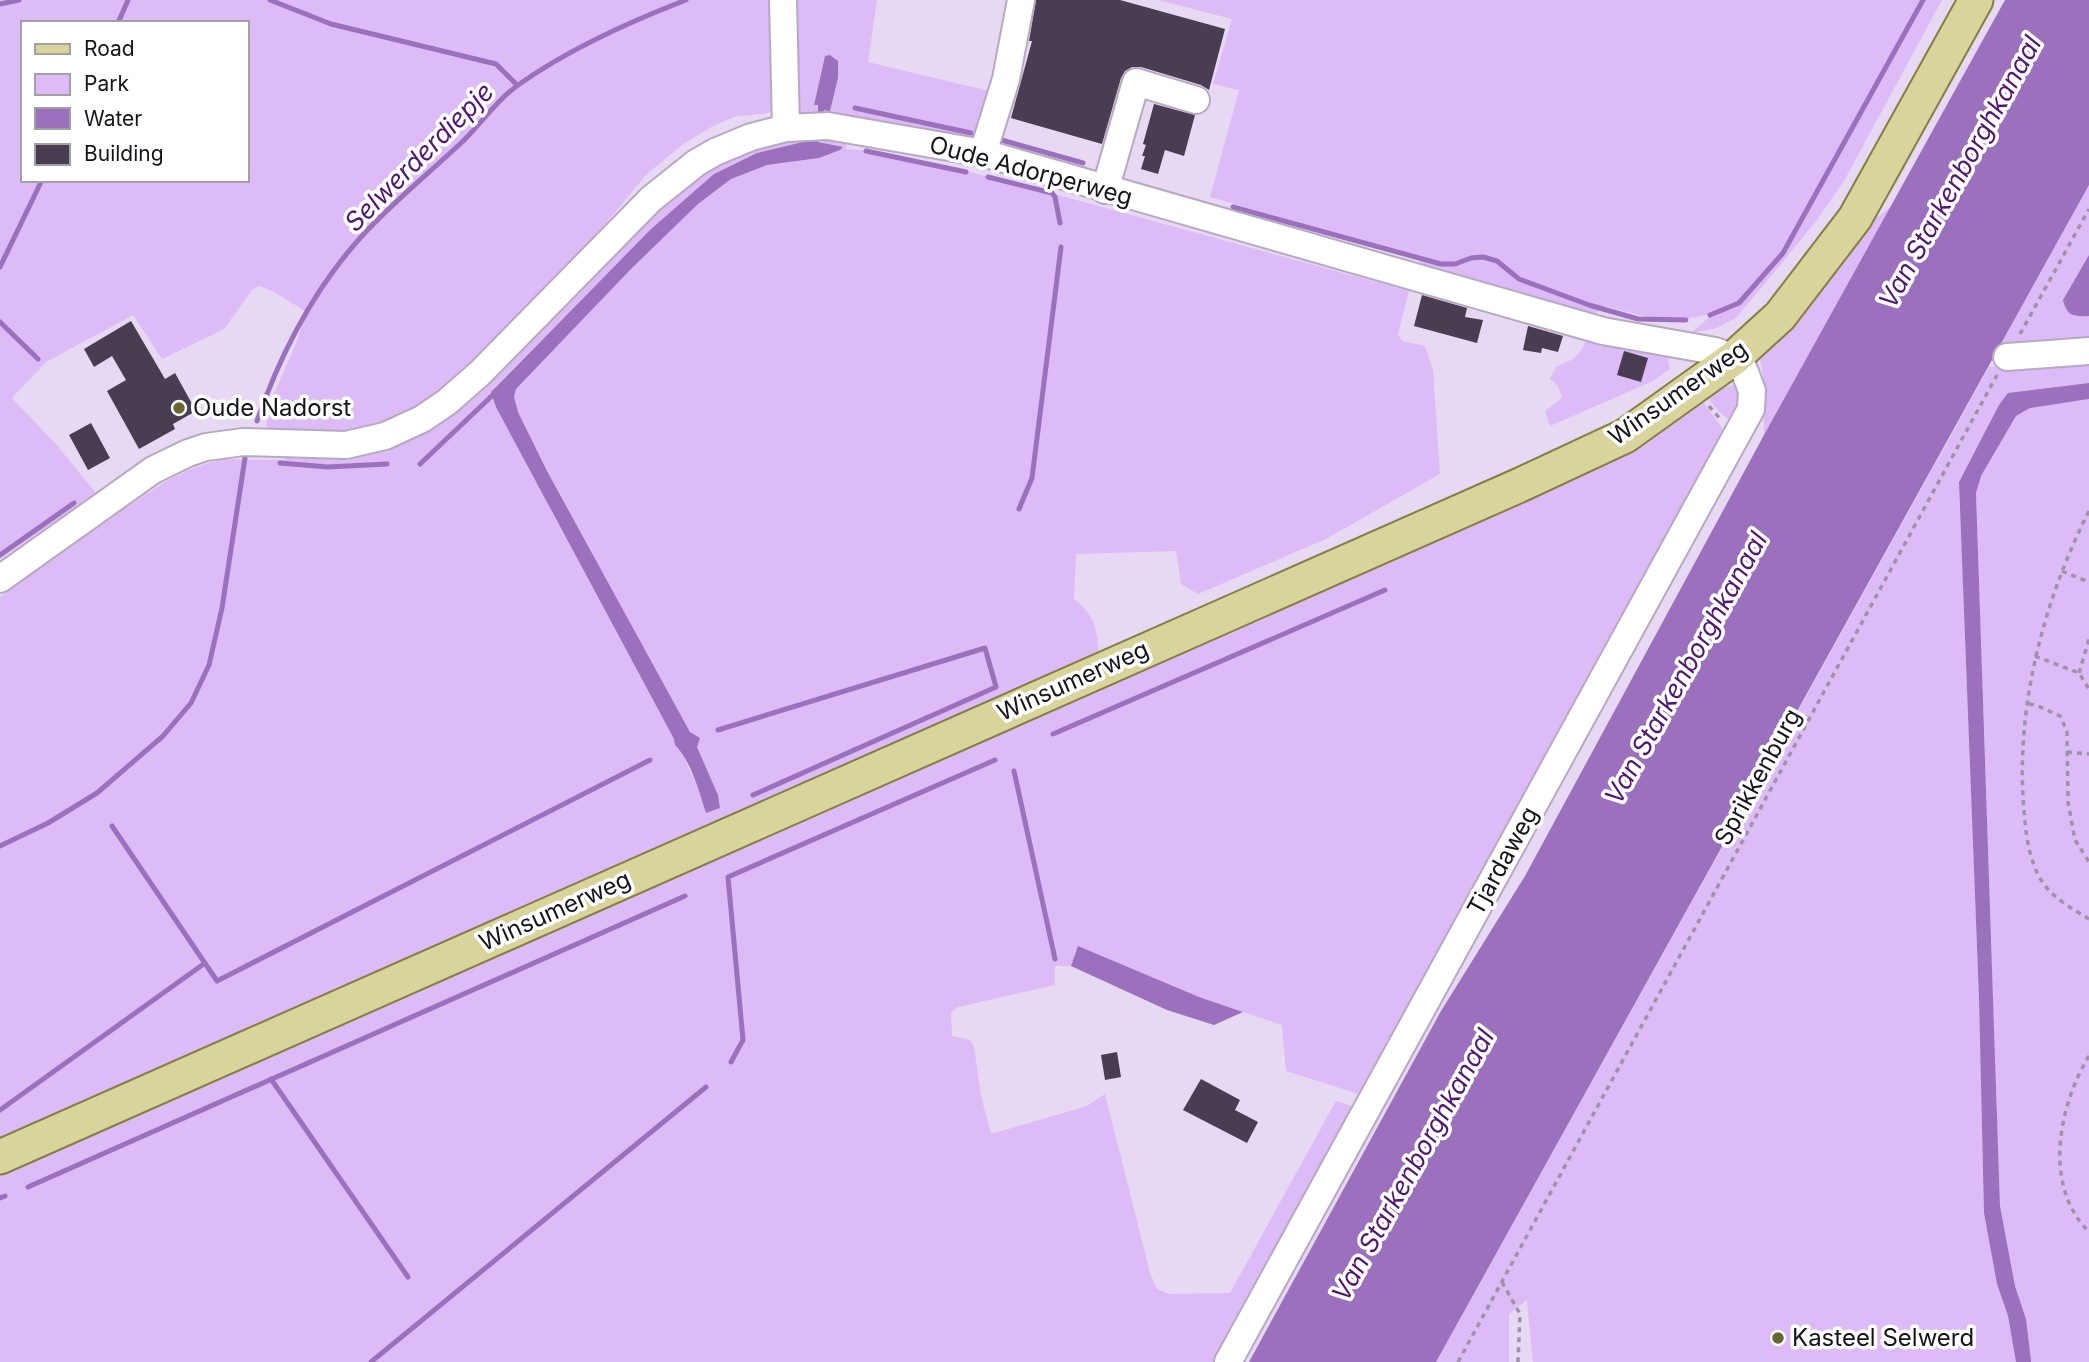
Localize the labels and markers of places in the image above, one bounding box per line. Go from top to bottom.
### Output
place label: Oude Nadorst [193,393,351,422]
marker: Oude Nadorst [171,400,187,416]
place label: Kasteel Selwerd [1792,1323,1974,1352]
marker: Kasteel Selwerd [1770,1330,1786,1346]

